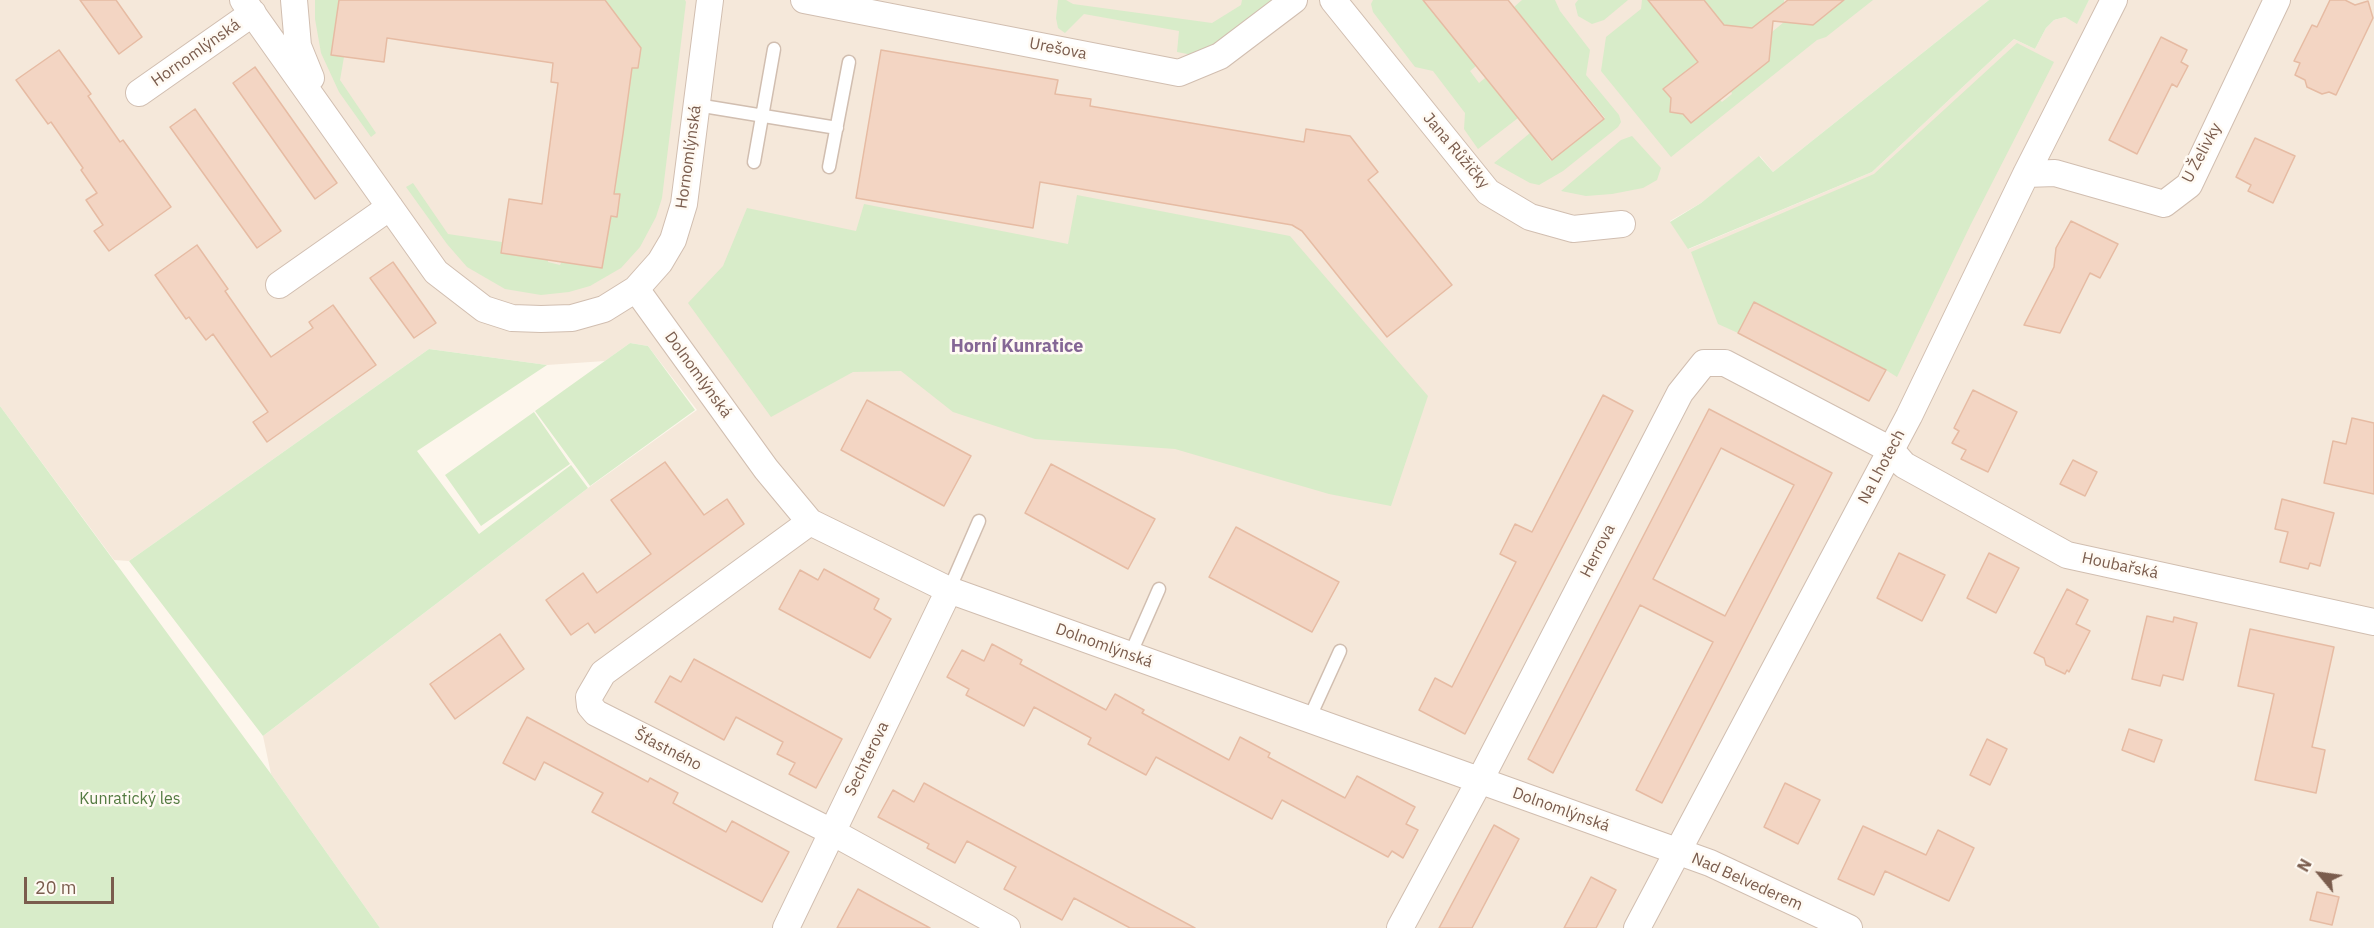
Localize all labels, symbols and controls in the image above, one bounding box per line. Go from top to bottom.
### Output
street label: Hornomlýnská [148,15,244,91]
street label: Urešova [1028,34,1088,64]
street label: Hornomlýnská [672,104,706,210]
street label: Jana Růžičky [1419,109,1493,193]
street label: U Želivky [2178,120,2226,186]
street label: Dolnomlýnská [660,328,736,422]
district label: Horní Kunratice [951,336,1083,358]
street label: Na Lhotech [1854,427,1910,507]
street label: Herrova [1577,521,1619,581]
street label: Houbařská [2080,549,2160,583]
street label: Dolnomlýnská [1053,620,1155,672]
street label: Sechterova [841,719,893,799]
street label: Šťastného [631,725,705,775]
street label: Dolnomlýnská [1510,784,1612,836]
park label: Kunratický les [79,789,181,809]
north arrow [2290,844,2350,904]
street label: Nad Belvederem [1689,849,1805,915]
text: N [2293,855,2316,875]
scale bar [27,865,117,903]
text: 20 m [35,876,77,899]

